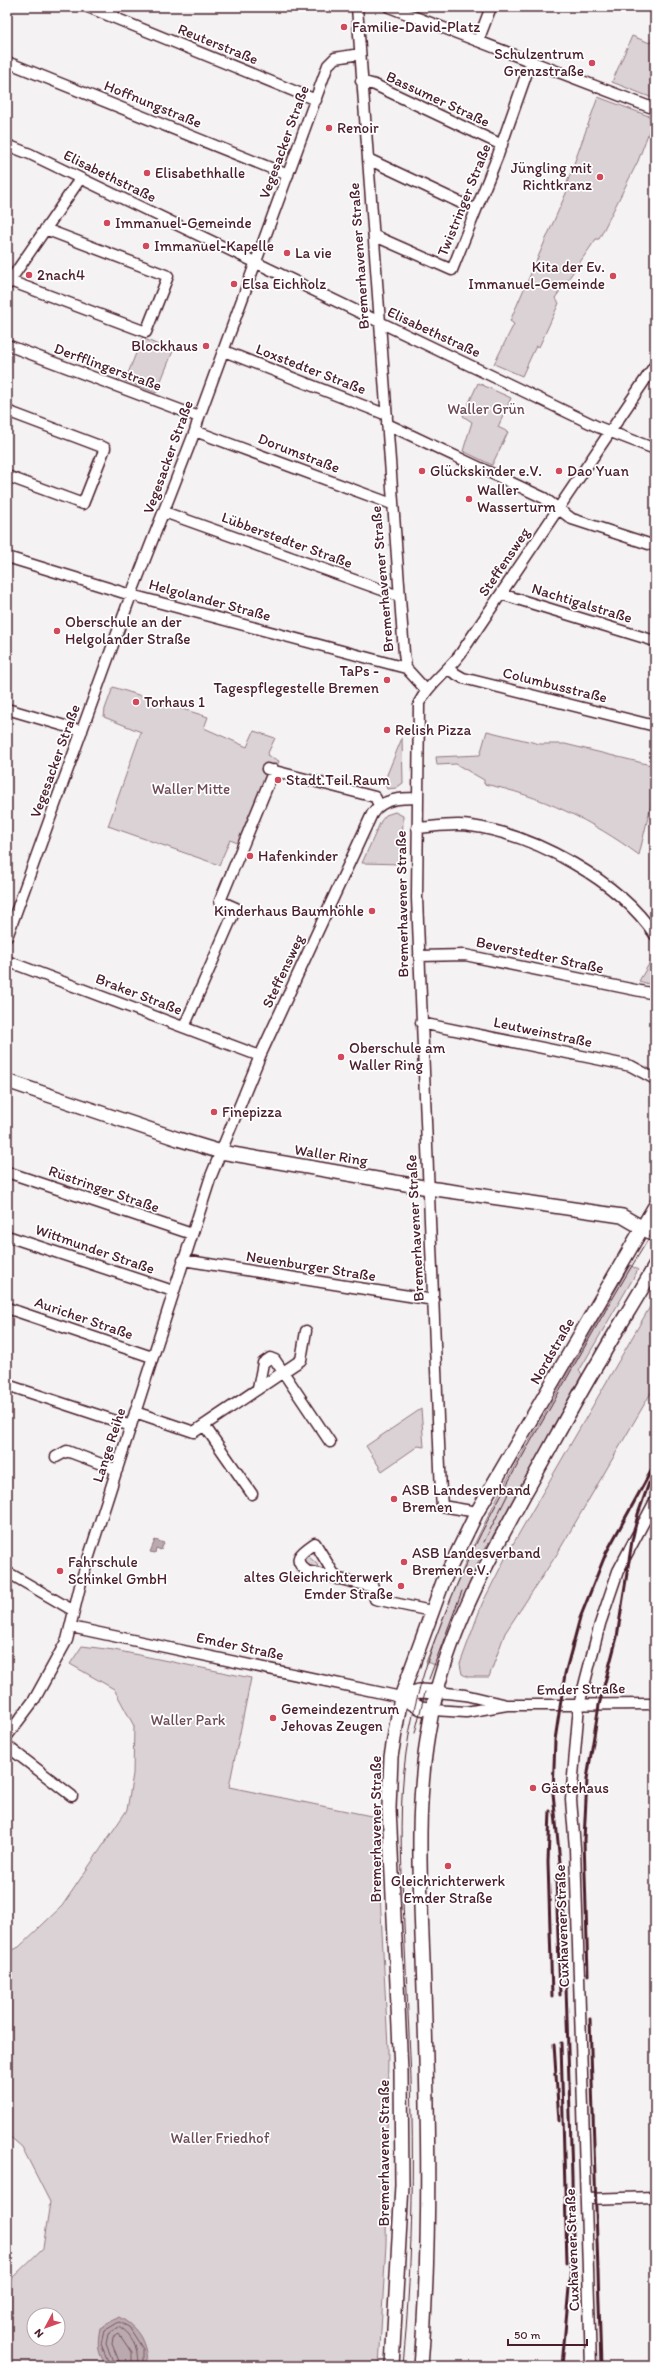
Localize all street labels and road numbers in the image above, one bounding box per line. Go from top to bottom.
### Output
street label: Reuterstraße [175,20,261,68]
street label: Bassumer Straße [383,67,493,131]
street label: Hoffnungstraße [102,76,204,132]
street label: Vegesacker Straße [255,83,313,201]
street label: Twistringer Straße [433,141,495,259]
street label: Elisabethstraße [61,146,159,206]
street label: Bremerhavener Straße [345,182,373,330]
street label: Elisabethstraße [384,303,484,361]
street label: Derfflingerstraße [52,339,164,395]
street label: Loxstedter Straße [253,340,369,398]
street label: Vegesacker Straße [139,398,197,516]
street label: Dorumstraße [256,429,342,477]
street label: Bremerhavener Straße [367,505,397,653]
street label: Lübberstedter Straße [219,508,355,572]
street label: Steffensweg [474,524,534,600]
street label: Helgolander Straße [147,575,273,625]
street label: Nachtigalstraße [530,579,634,627]
street label: Columbusstraße [501,663,609,707]
street label: Vegesacker Straße [26,702,84,820]
street label: Bremerhavener Straße [392,830,412,978]
street label: Steffensweg [258,931,308,1011]
street label: Beverstedter Straße [474,933,606,977]
street label: Braker Straße [93,969,185,1019]
street label: Leutweinstraße [492,1013,594,1051]
street label: Waller Ring [293,1140,369,1170]
street label: Bremerhavener Straße [402,1154,428,1302]
street label: Rüstringer Straße [46,1162,162,1216]
street label: Wittmunder Straße [33,1220,157,1278]
street label: Neuenburger Straße [245,1247,377,1285]
street label: Auricher Straße [32,1293,136,1343]
street label: Nordstraße [526,1315,578,1387]
street label: Lange Reihe [88,1405,130,1485]
street label: Emder Straße [195,1628,285,1664]
street label: Emder Straße [536,1679,626,1699]
street label: Bremerhavener Straße [367,1755,385,1903]
street label: Cuxhavener Straße [551,1864,573,1988]
street label: Bremerhavener Straße [375,2079,393,2227]
street label: Cuxhavener Straße [561,2188,583,2312]

